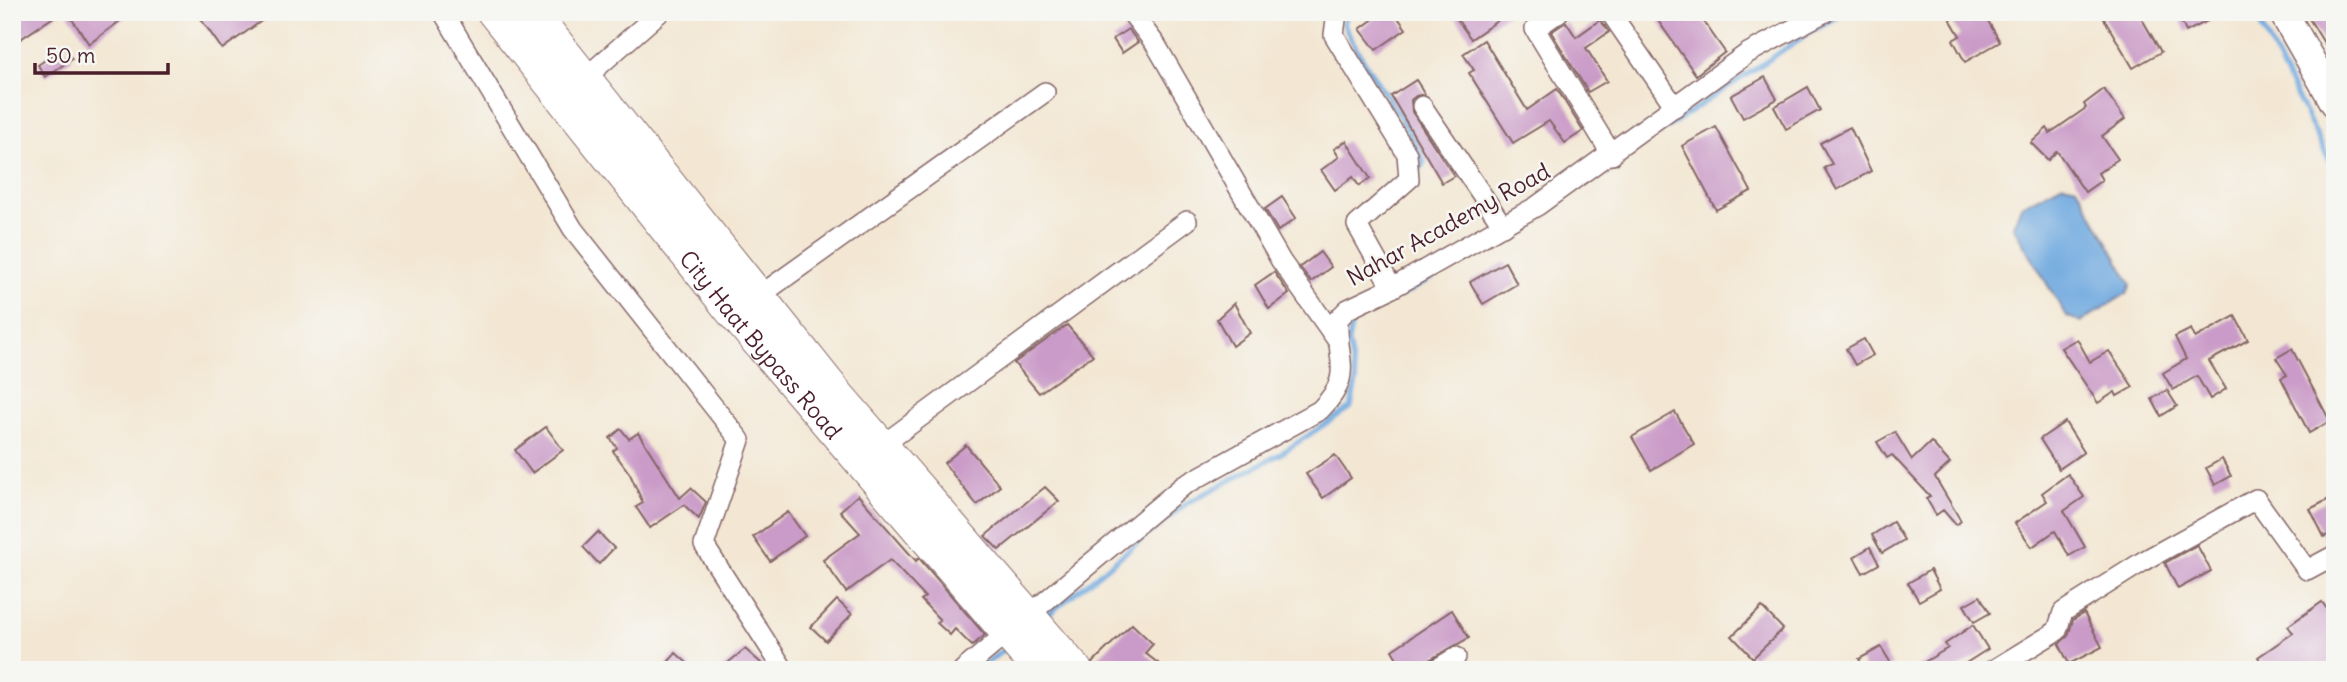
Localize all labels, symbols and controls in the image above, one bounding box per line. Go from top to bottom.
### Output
scale bar [35,32,168,76]
text: 50 m [46,42,95,69]
street label: Nahar Academy Road [1341,156,1555,292]
street label: City Haat Bypass Road [674,244,849,445]

